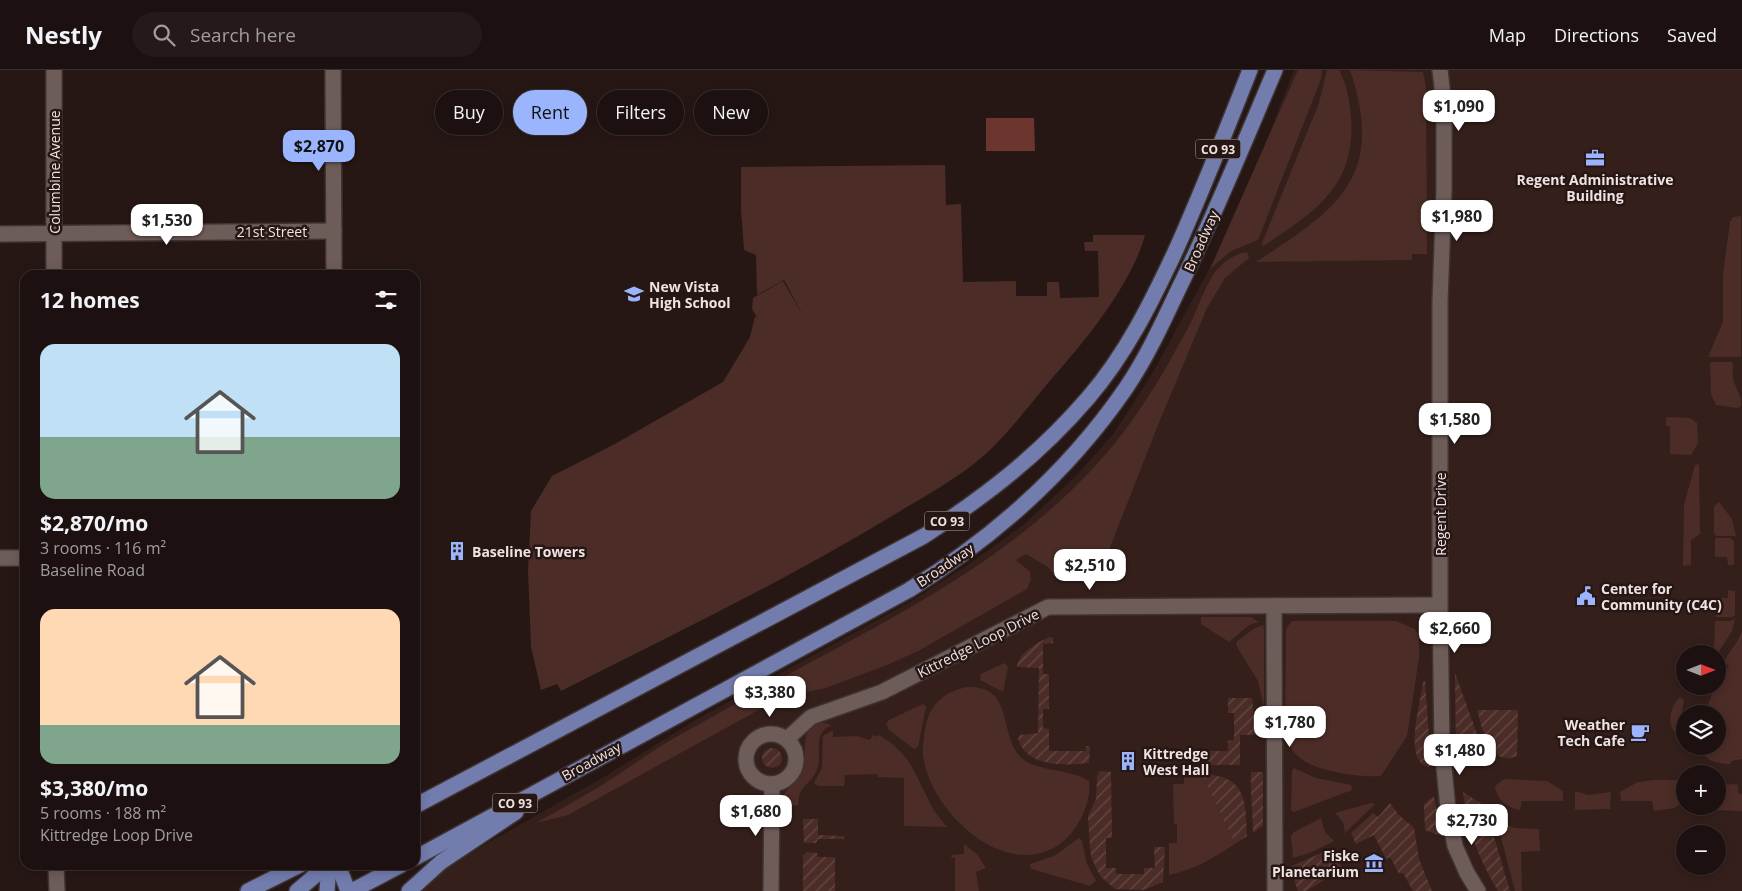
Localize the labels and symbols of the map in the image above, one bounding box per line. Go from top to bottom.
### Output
pin: $1,090 [1418,90,1500,132]
street label: Columbine Avenue [45,110,64,234]
pin: $2,870 [278,129,360,172]
road number: CO 93 [1196,140,1240,158]
office icon: Regent Administrative Building [1584,147,1606,169]
place label: Regent Administrative Building [1516,170,1674,205]
pin: $1,980 [1416,200,1498,242]
pin: $1,530 [126,204,208,246]
street label: Broadway [1179,206,1223,275]
street label: 21st Street [237,222,307,241]
place label: New Vista High School [649,277,730,312]
school or university icon: New Vista High School [623,283,645,305]
pin: $1,580 [1414,402,1496,445]
street label: Regent Drive [1431,472,1450,556]
road number: CO 93 [924,512,970,531]
street label: Broadway [913,538,978,591]
building icon: Baseline Towers [446,540,468,562]
place label: Baseline Towers [472,542,585,561]
pin: $2,510 [1049,548,1131,591]
place label: Center for Community (C4C) [1601,579,1722,614]
public building icon: Center for Community (C4C) [1575,585,1597,607]
street label: Kittredge Loop Drive [914,604,1042,682]
pin: $2,660 [1414,612,1496,654]
north arrow [1676,645,1726,695]
pin: $3,380 [729,676,811,718]
pin: $1,780 [1249,706,1331,748]
place label: Weather Tech Cafe [1558,715,1626,750]
cafe icon: Weather Tech Cafe [1629,721,1651,743]
pin: $1,480 [1419,734,1501,776]
street label: Broadway [558,736,625,785]
place label: Kittredge West Hall [1143,744,1209,779]
building icon: Kittredge West Hall [1117,750,1139,772]
road number: CO 93 [492,794,538,812]
pin: $1,680 [715,794,797,837]
pin: $2,730 [1431,804,1513,846]
place label: Fiske Planetarium [1272,846,1359,881]
museum icon: Fiske Planetarium [1363,852,1385,874]

